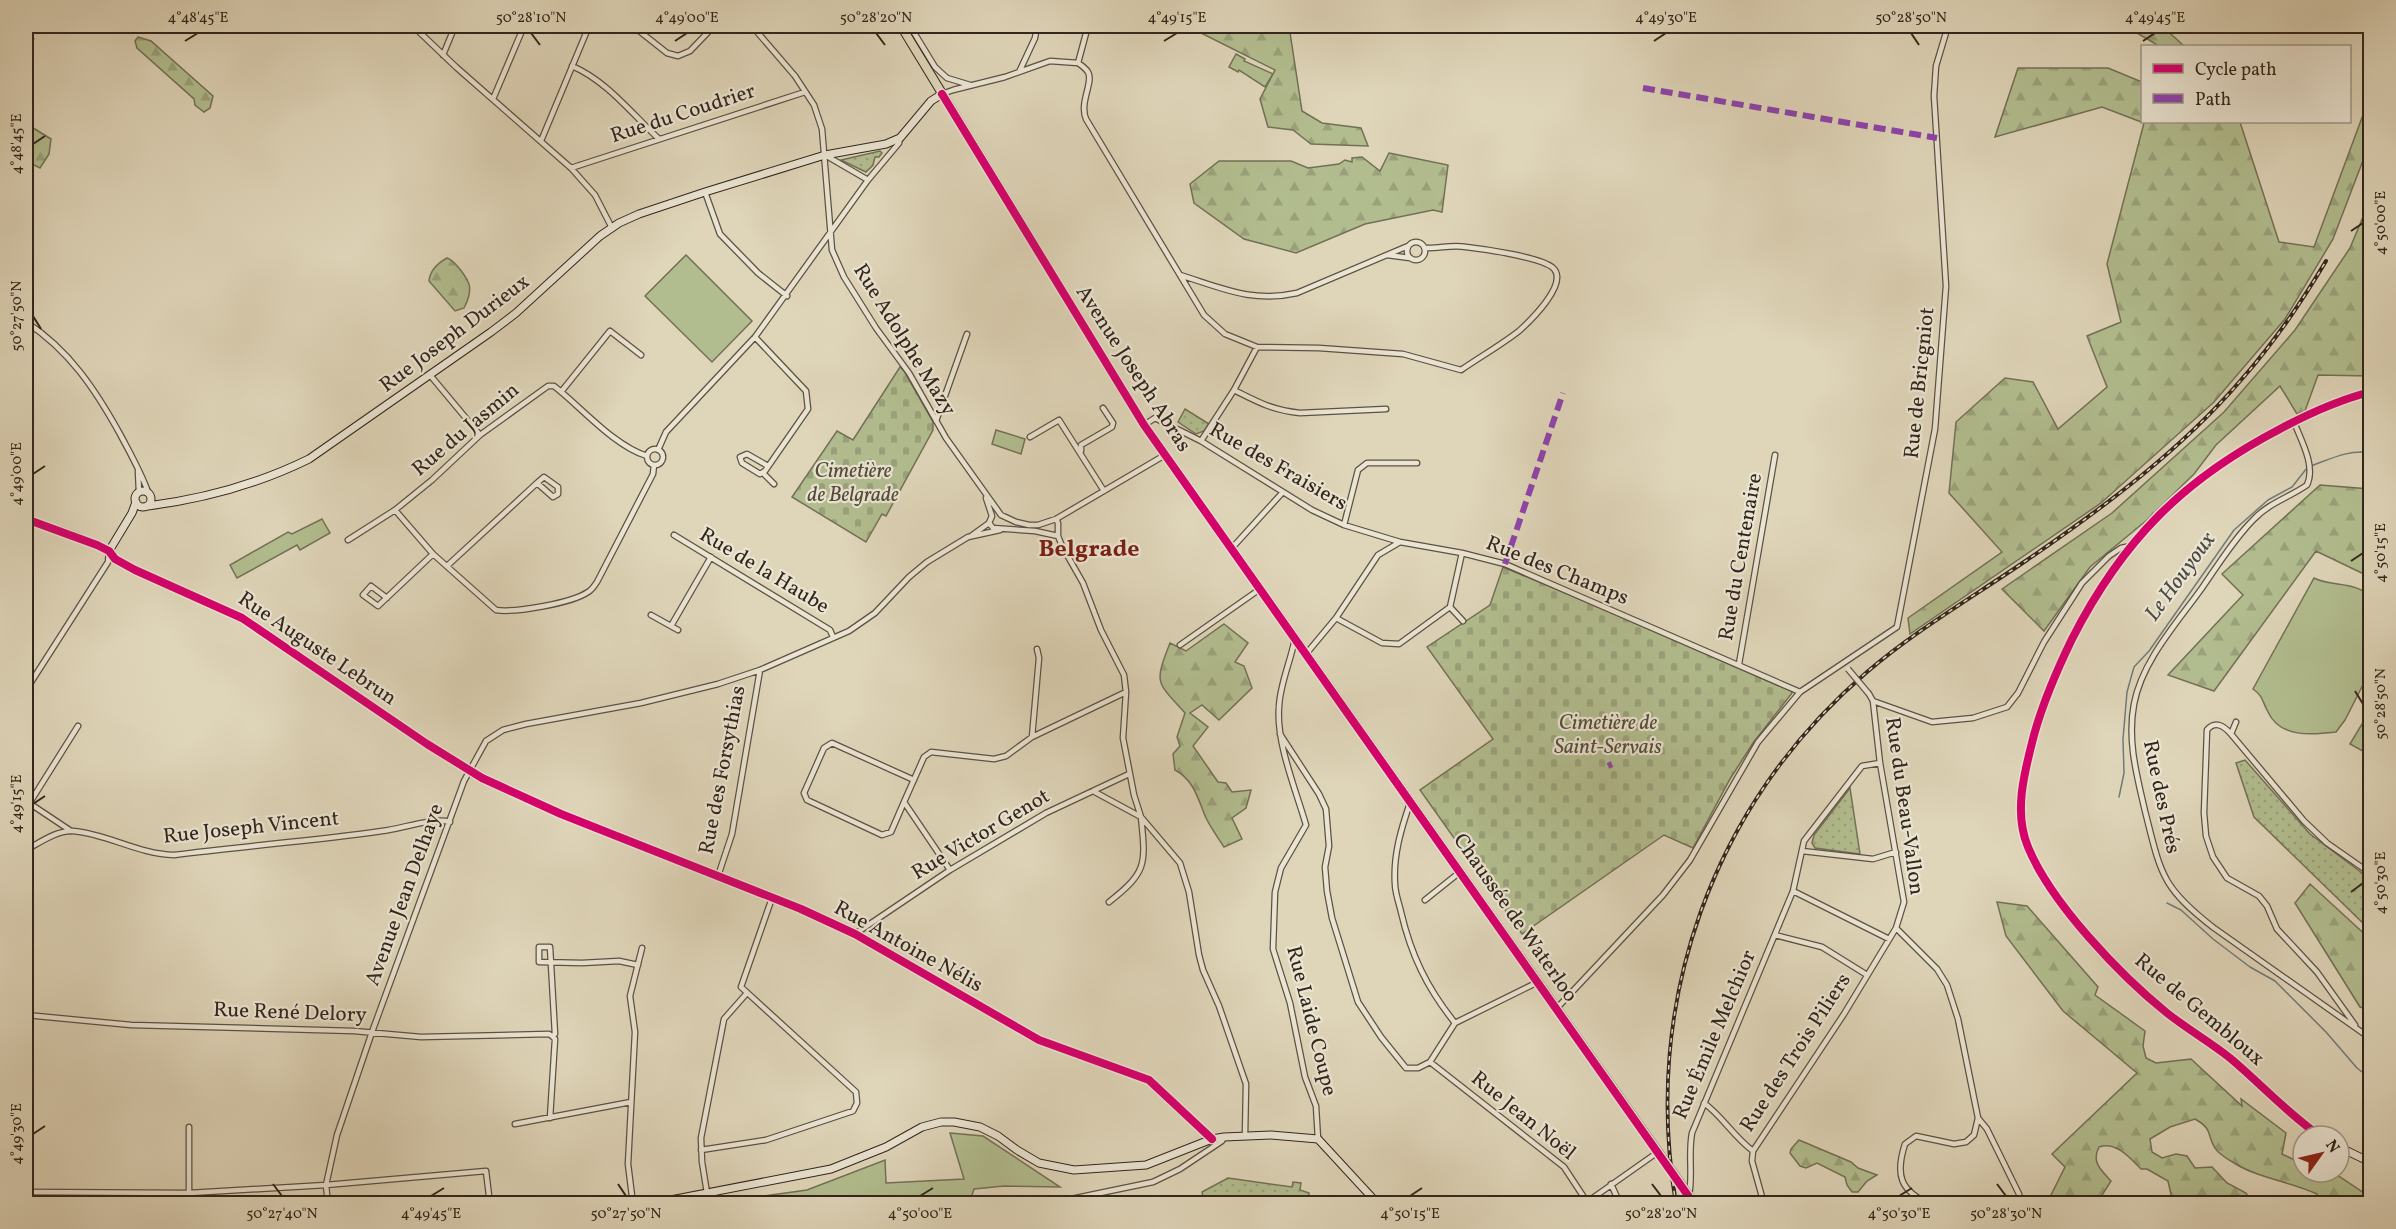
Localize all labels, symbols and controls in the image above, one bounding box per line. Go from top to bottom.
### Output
text: 4°48'45"E [168,8,228,29]
text: 50°28'10"N [496,8,566,29]
text: 4°49'00"E [655,8,719,29]
text: 50°28'20"N [840,8,912,29]
text: 4°49'15"E [1147,8,1207,29]
text: 4°49'30"E [1635,8,1697,29]
text: 50°28'50"N [1875,8,1947,29]
text: 4°49'45"E [2125,8,2185,29]
legend [2141,45,2351,123]
text: Cycle path [2195,58,2277,83]
street label: Rue du Coudrier [607,77,759,151]
text: Path [2195,88,2231,113]
text: 4°48'45"E [7,114,28,174]
text: 4°50'00"E [2371,191,2392,255]
street label: Rue Adolphe Mazy [846,258,963,422]
street label: Rue Joseph Durieux [374,268,536,400]
street label: Avenue Joseph Abras [1068,280,1198,458]
text: 50°27'50"N [7,281,28,351]
street label: Rue de Bricgniot [1898,306,1942,460]
street label: Rue du Jasmin [406,376,526,484]
street label: Rue des Fraisiers [1204,416,1352,518]
text: 4°49'00"E [7,442,28,506]
park label: Cimetière de Belgrade [807,457,899,510]
street label: Rue du Centenaire [1712,471,1770,643]
street label: Rue de la Haube [694,521,834,621]
text: 4°50'15"E [2371,523,2392,583]
water label: Le Houyoux [2138,526,2224,628]
street label: Rue des Champs [1481,529,1633,613]
district label: Belgrade [1038,533,1140,567]
street label: Rue Auguste Lebrun [232,585,402,713]
text: 50°28'50"N [2371,668,2392,740]
street label: Rue des Forsythias [692,683,754,857]
park label: Cimetière de Saint-Servais [1554,709,1662,762]
street label: Rue du Beau-Vallon [1877,715,1931,897]
street label: Rue des Prés [2135,738,2187,856]
text: 4°49'15"E [7,774,28,834]
street label: Rue Victor Genot [906,782,1056,888]
street label: Avenue Jean Delhaye [359,800,451,990]
street label: Rue Joseph Vincent [162,804,340,852]
street label: Chaussée de Waterloo [1446,828,1584,1008]
text: 4°50'30"E [2371,852,2392,915]
street label: Rue Antoine Nélis [828,894,988,1000]
street label: Rue Laide Coupe [1278,943,1344,1099]
street label: Rue Émile Melchior [1666,946,1764,1124]
street label: Rue de Gembloux [2128,947,2270,1073]
street label: Rue des Trois Piliers [1734,968,1858,1138]
street label: Rue René Delory [213,996,368,1030]
street label: Rue Jean Noël [1464,1065,1582,1167]
text: 4°49'30"E [7,1103,28,1165]
north arrow [2291,1124,2351,1184]
text: N [2319,1136,2344,1158]
text: 50°27'40"N [246,1204,318,1225]
text: 4°49'45"E [401,1204,461,1225]
text: 50°27'50"N [591,1204,661,1225]
text: 4°50'00"E [888,1204,952,1225]
text: 4°50'15"E [1380,1204,1440,1225]
text: 50°28'20"N [1625,1204,1697,1225]
text: 4°50'30"E [1868,1204,1931,1225]
text: 50°28'30"N [1970,1204,2042,1225]

